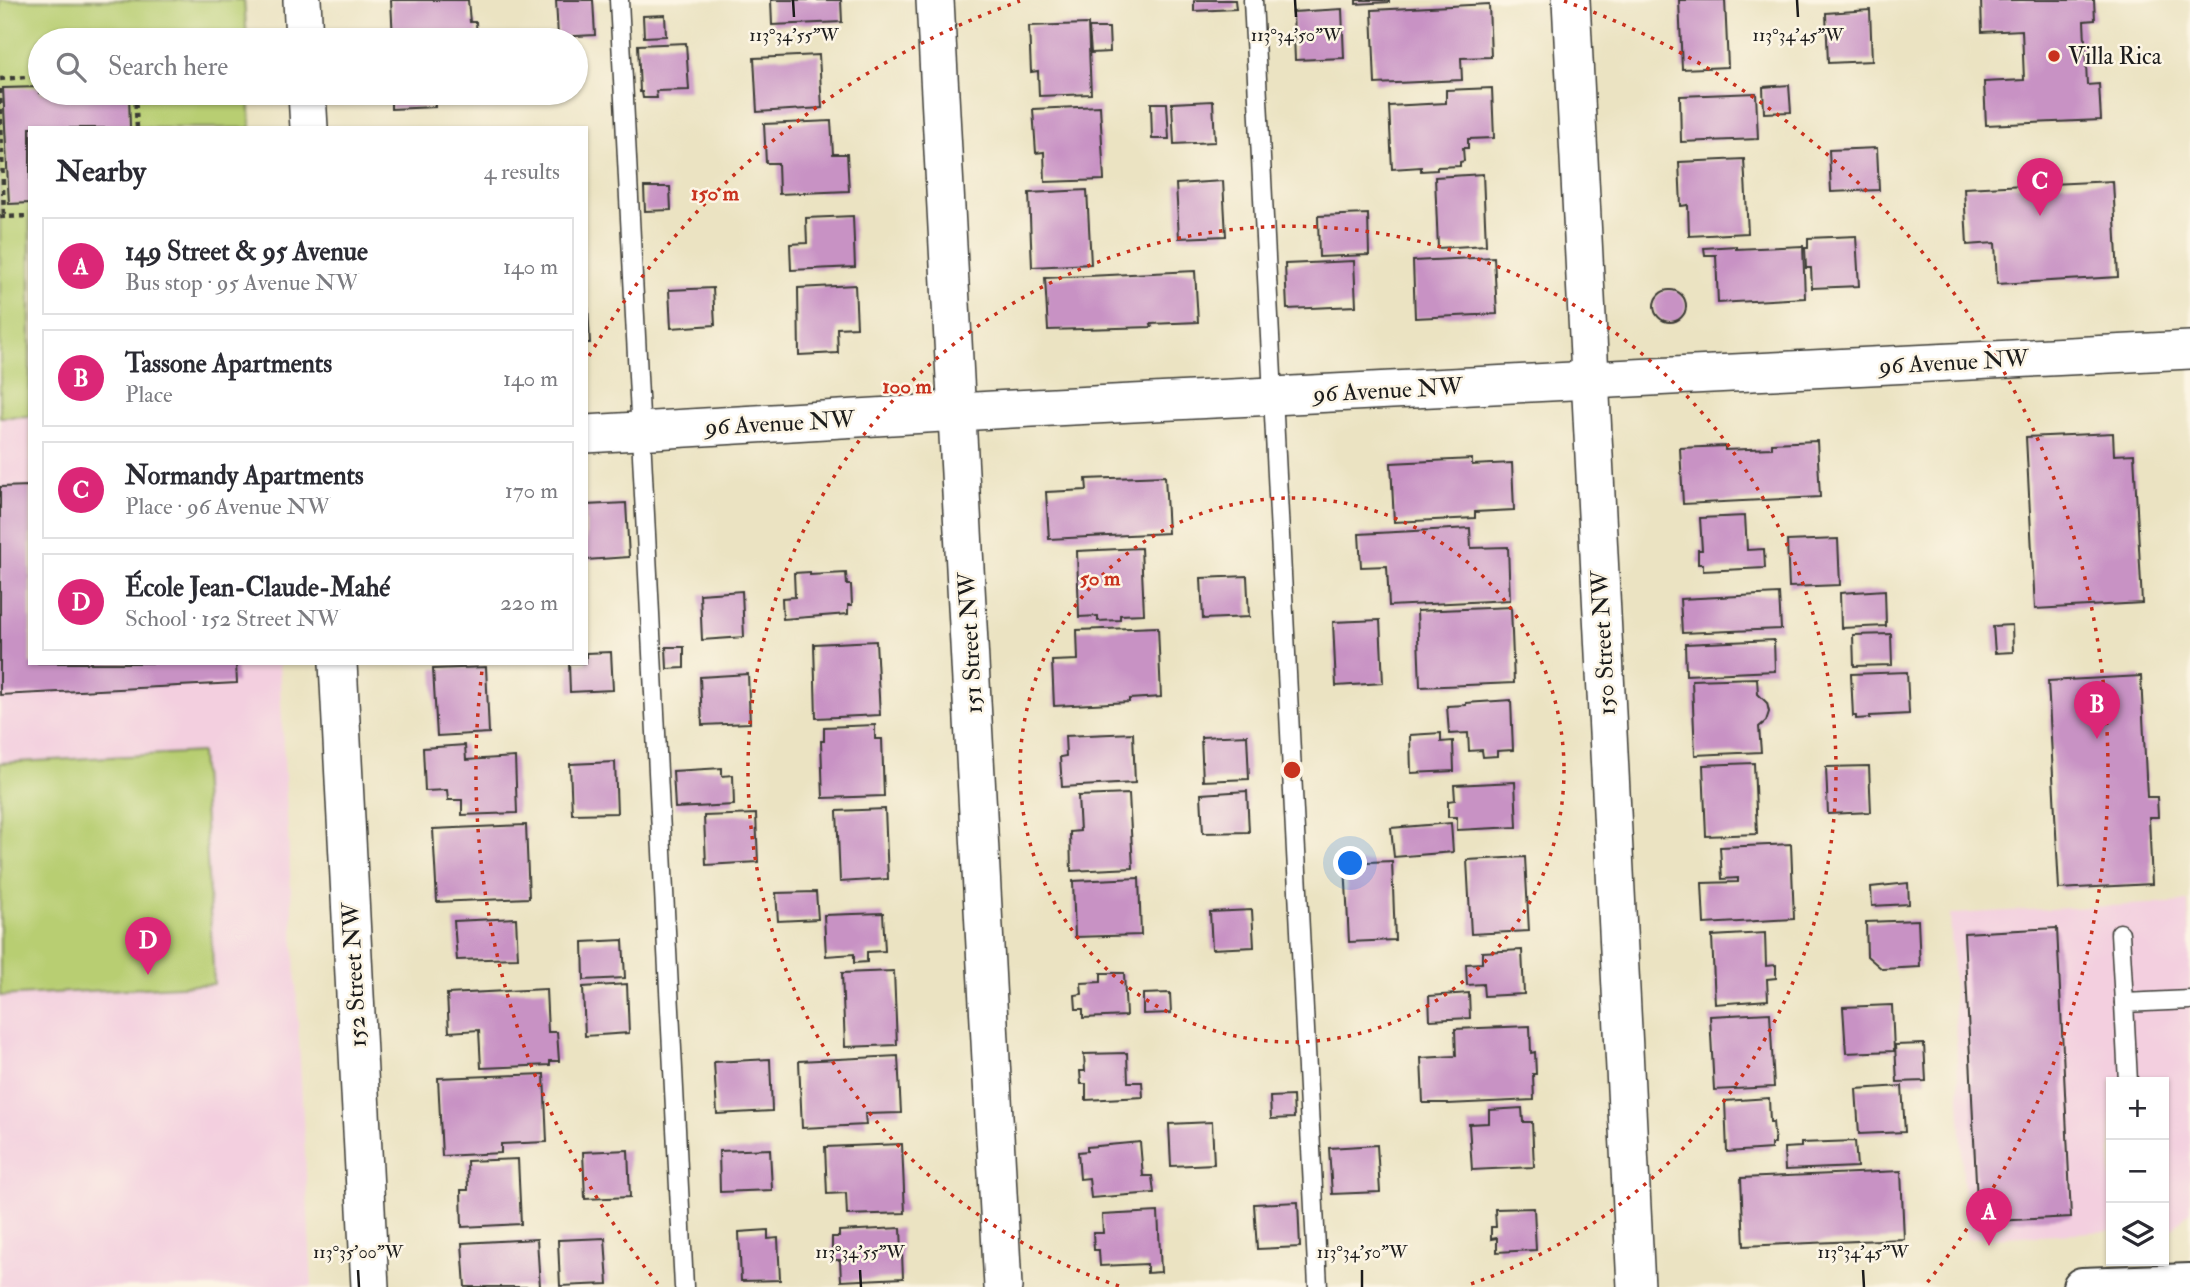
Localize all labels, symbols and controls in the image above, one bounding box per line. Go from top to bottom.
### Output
text: 113°34'55"W [749,24,839,47]
text: 113°34'50"W [1251,24,1342,47]
text: 113°34'45"W [1752,24,1844,47]
search box [28,28,588,105]
place label: Villa Rica [2068,41,2163,72]
icon: search [52,48,90,86]
marker: Villa Rica [2046,48,2062,64]
text: Search here [108,51,228,83]
text: Nearby [56,153,146,190]
text: 4 results [484,157,560,186]
pin: C [2017,158,2063,216]
text: 150 m [691,180,740,207]
text: 149 Street & 95 Avenue [125,236,368,268]
text: A [74,252,88,281]
text: 140 m [503,252,558,281]
text: Bus stop · 95 Avenue NW [125,268,359,297]
street label: 96 Avenue NW [1876,343,2031,382]
text: Tassone Apartments [125,348,332,380]
text: B [73,364,89,393]
text: 140 m [503,364,558,393]
street label: 96 Avenue NW [1310,371,1465,410]
text: 100 m [882,373,933,400]
text: Place [125,380,173,409]
street label: 96 Avenue NW [702,404,857,443]
text: Normandy Apartments [125,460,364,492]
text: C [73,476,89,505]
text: 170 m [505,476,558,505]
text: Place · 96 Avenue NW [125,492,331,521]
text: 50 m [1080,565,1121,592]
street label: 150 Street NW [1584,568,1623,716]
street label: 151 Street NW [951,570,990,714]
text: École Jean-Claude-Mahé [125,572,390,604]
text: D [72,588,90,617]
text: 220 m [500,588,558,617]
text: School · 152 Street NW [125,604,340,633]
pin: B [2074,681,2120,739]
centre of rings [1280,758,1304,782]
your location [1333,846,1367,880]
street label: 152 Street NW [335,900,374,1048]
pin: D [125,917,171,975]
map controls [2106,1077,2169,1266]
button: + [2106,1077,2169,1140]
button: − [2106,1140,2169,1203]
pin: A [1966,1188,2012,1246]
button: layers [2106,1203,2169,1266]
text: 113°35'00"W [313,1241,404,1264]
text: 113°34'55"W [815,1241,905,1264]
text: 113°34'50"W [1317,1241,1408,1264]
text: 113°34'45"W [1817,1241,1909,1264]

